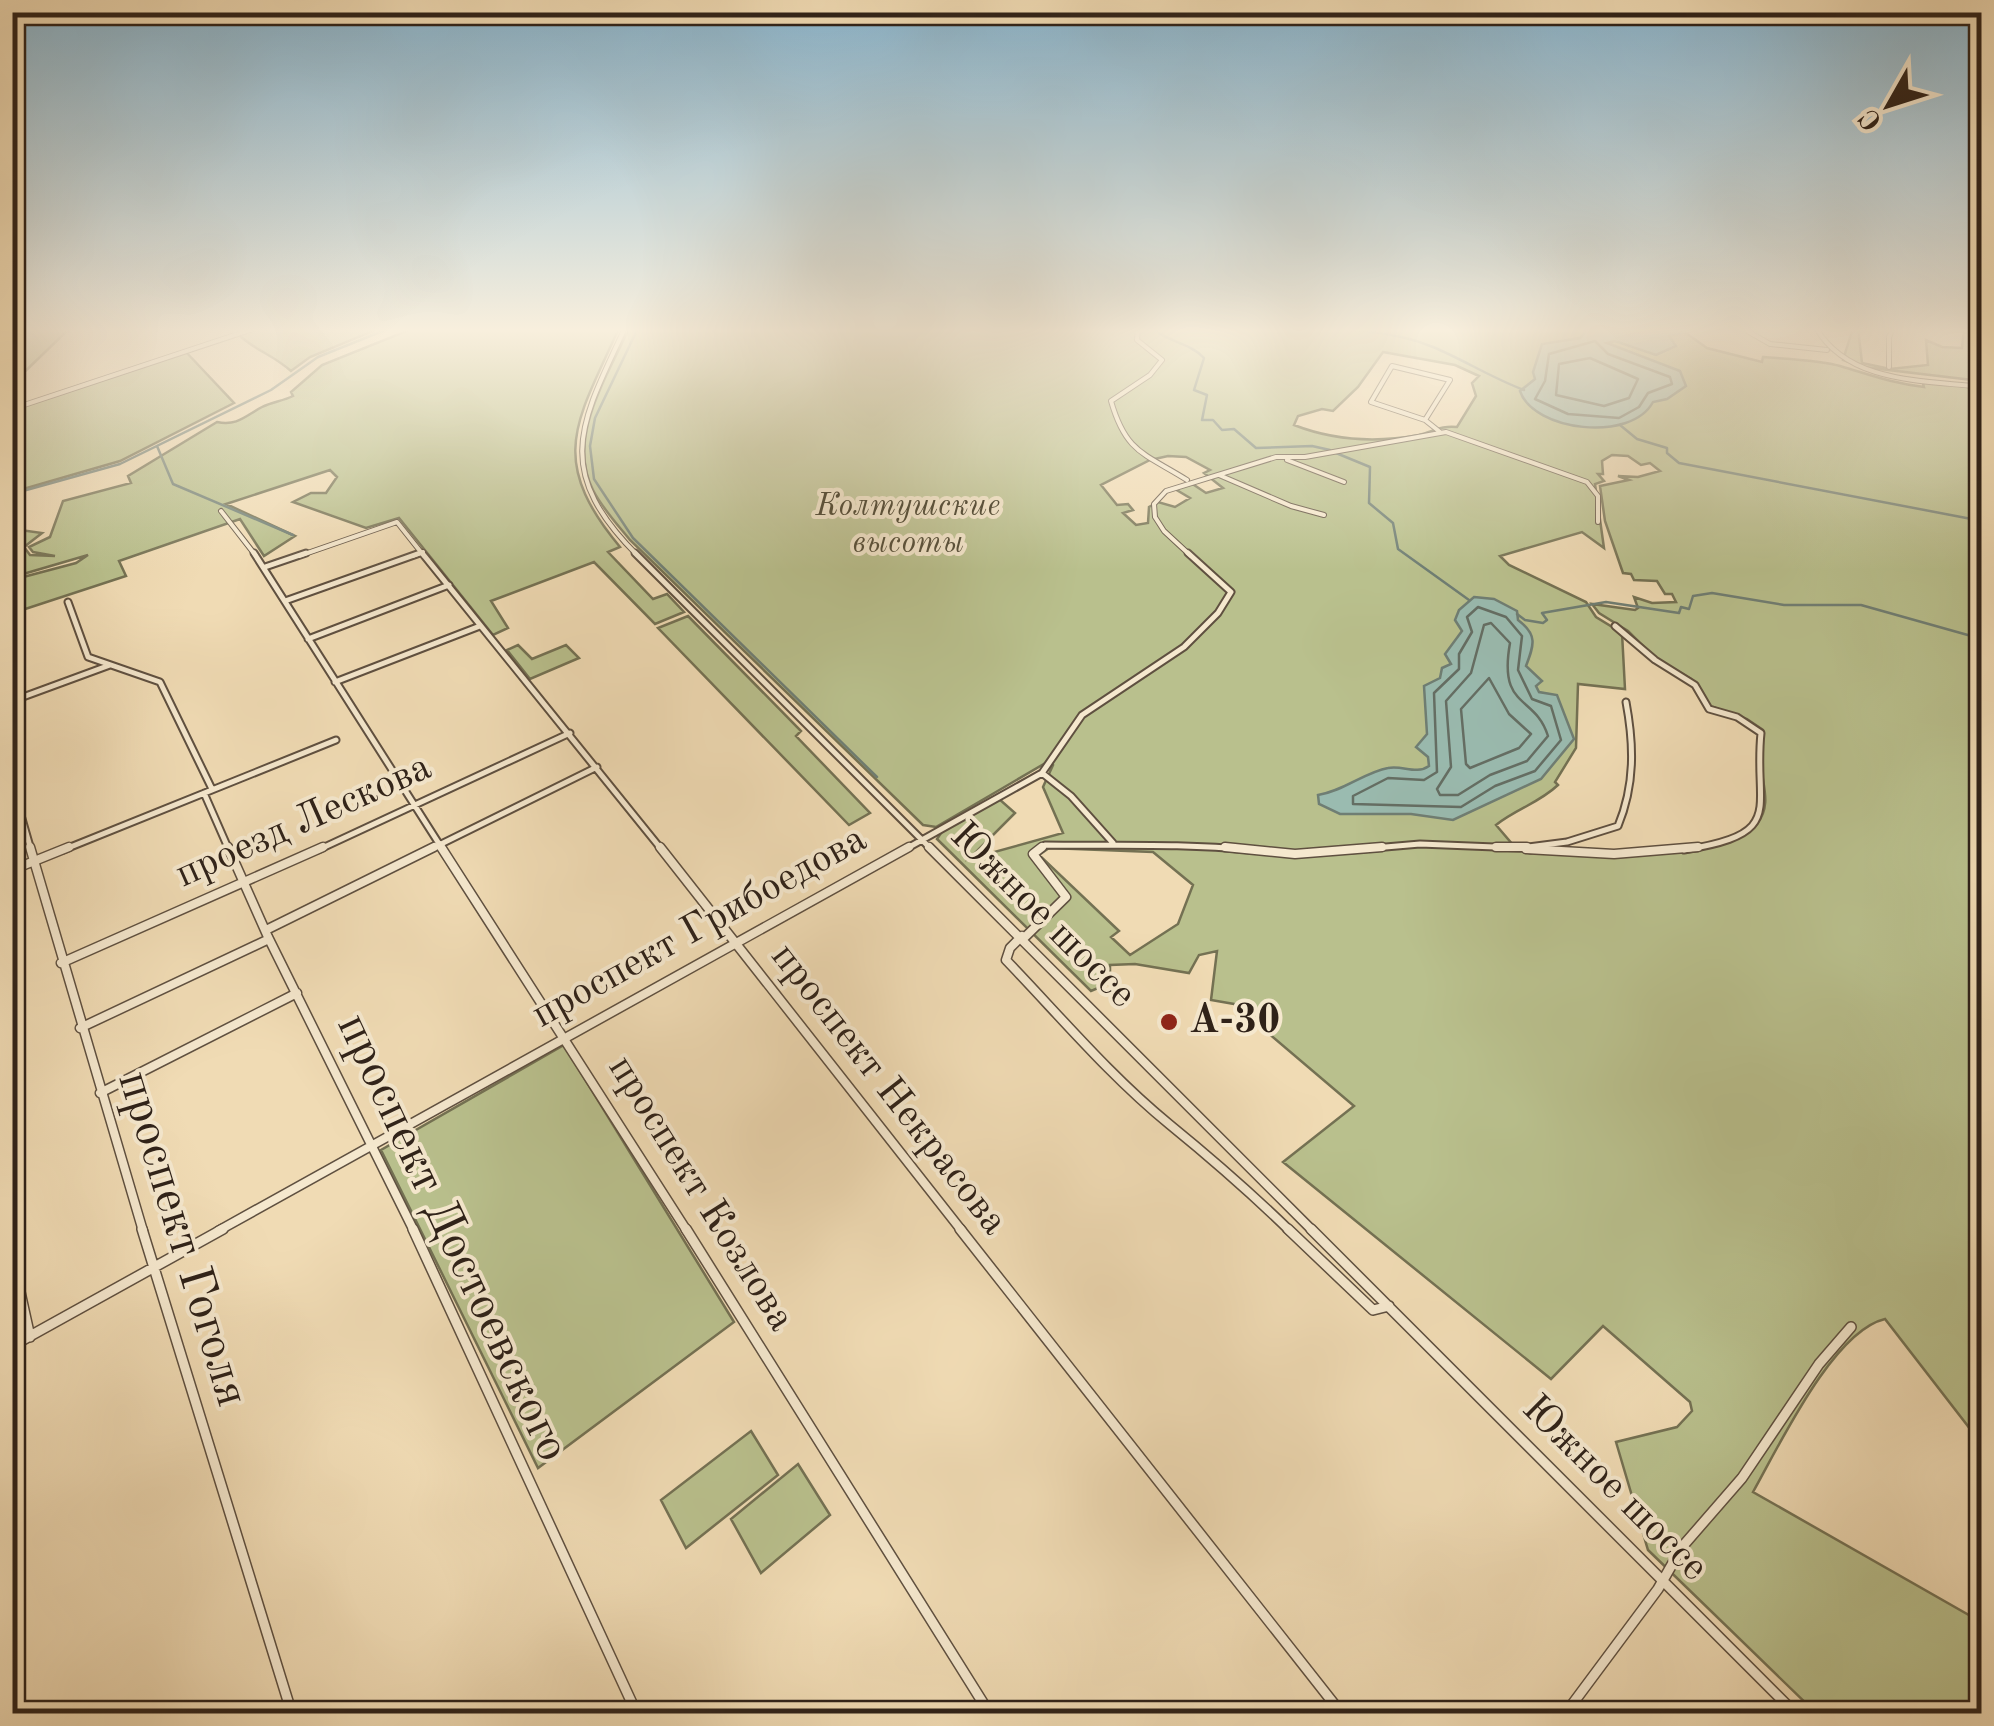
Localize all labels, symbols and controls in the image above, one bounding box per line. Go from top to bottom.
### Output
north arrow [1839,55,1939,155]
text: С [1854,103,1889,135]
park label: Колтушские высоты [815,491,1000,560]
street label: проезд Лескова [170,748,438,896]
street label: Южное шоссе [942,816,1142,1016]
street label: проспект Грибоедова [526,819,874,1036]
street label: проспект Некрасова [762,937,1014,1243]
place label: А-30 [1189,1002,1280,1042]
street label: проспект Достоевского [327,1007,577,1469]
marker: А-30 [1158,1011,1180,1033]
street label: проспект Козлова [599,1050,801,1339]
street label: проспект Гоголя [108,1066,256,1412]
street label: Южное шоссе [1514,1389,1714,1589]

